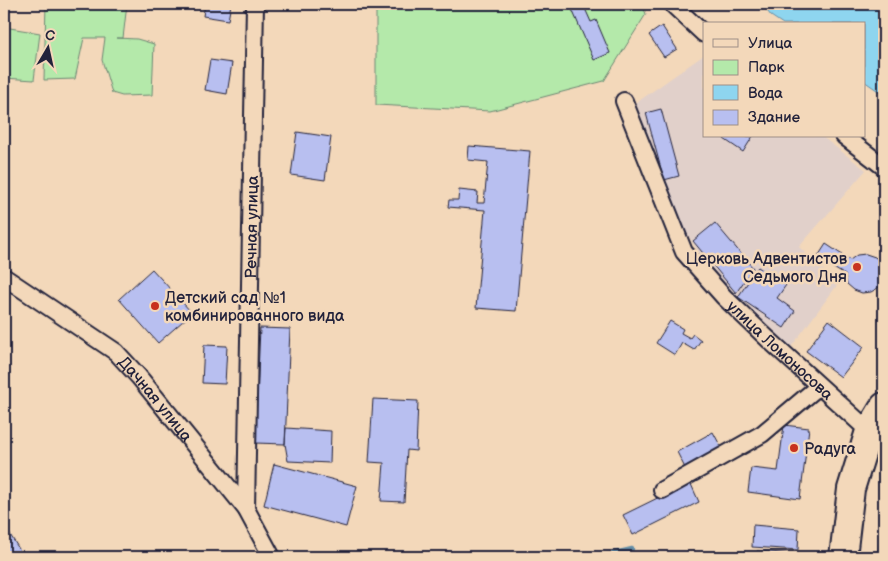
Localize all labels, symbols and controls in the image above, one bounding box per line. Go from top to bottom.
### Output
north arrow [22,22,72,72]
legend [703,22,866,138]
text: С [44,26,56,45]
text: Улица [748,34,793,53]
text: Парк [748,58,785,77]
text: Вода [748,84,783,103]
text: Здание [748,108,800,127]
street label: Речная улица [242,175,263,279]
place label: Церковь Адвентистов Седьмого Дня [686,250,848,287]
marker: Церковь Адвентистов Седьмого Дня [851,261,863,273]
place label: Детский сад №1 комбинированного вида [165,289,345,326]
street label: улица Ломоносова [723,297,837,405]
marker: Детский сад №1 комбинированного вида [149,300,161,312]
street label: Дачная улица [114,353,196,446]
place label: Радуга [804,440,857,459]
marker: Радуга [788,442,800,454]

